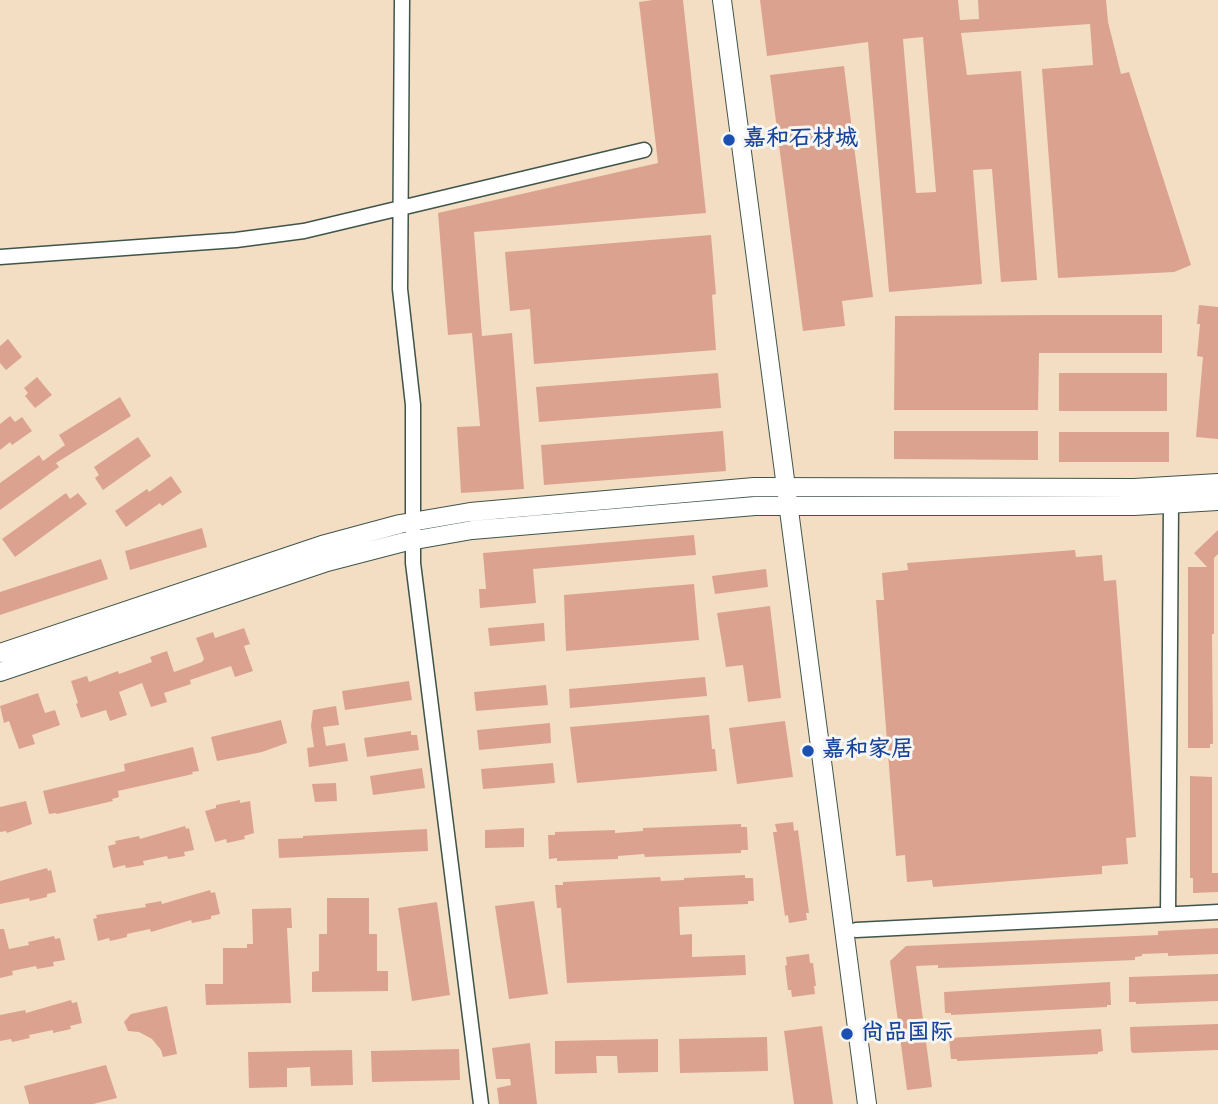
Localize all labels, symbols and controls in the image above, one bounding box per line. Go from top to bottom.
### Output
place label: 嘉和石材城 [743,126,858,154]
marker: 嘉和石材城 [721,132,737,148]
place label: 嘉和家居 [822,737,914,765]
marker: 嘉和家居 [800,743,816,759]
place label: 尚品国际 [861,1020,953,1048]
marker: 尚品国际 [839,1026,855,1042]

